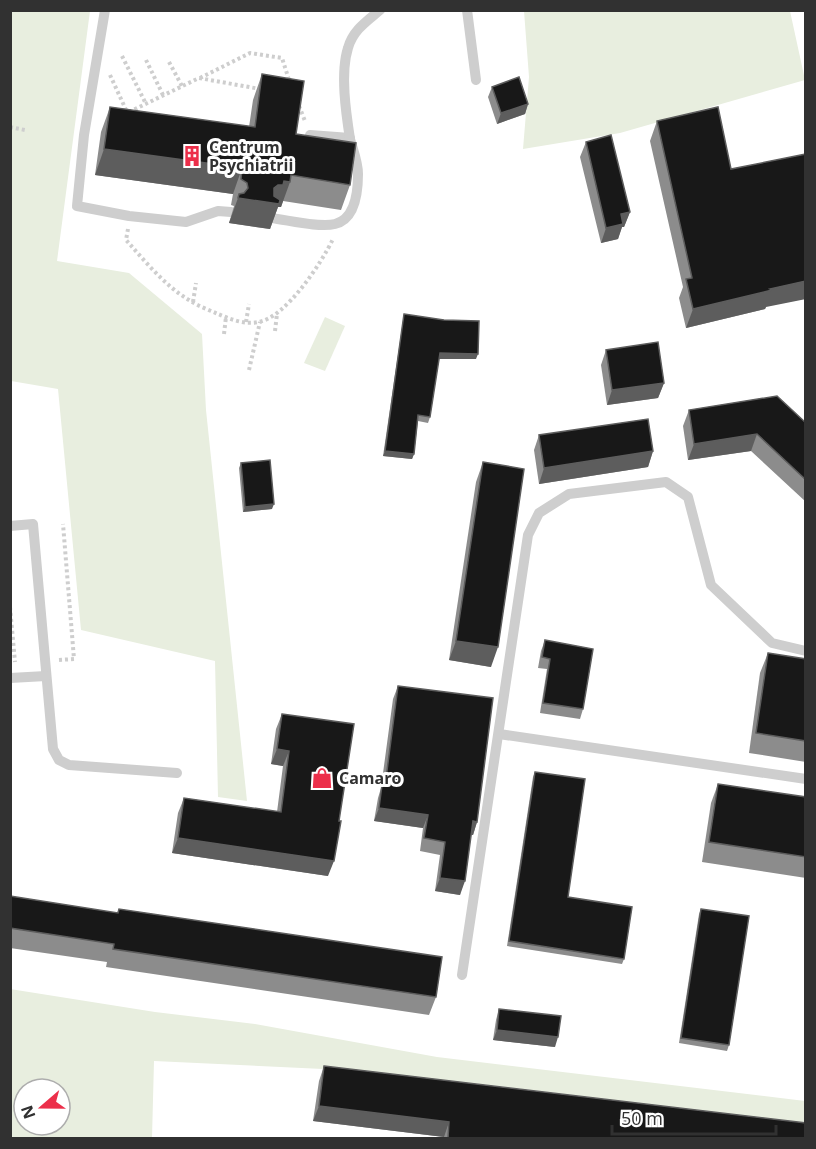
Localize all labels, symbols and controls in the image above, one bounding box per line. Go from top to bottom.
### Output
place label: Centrum Psychiatrii [209,136,293,176]
building icon: Centrum Psychiatrii [180,144,204,168]
shop icon: Camaro [310,766,334,790]
place label: Camaro [339,767,402,789]
north arrow [12,1077,72,1137]
scale bar [612,1098,776,1136]
text: N [15,1102,40,1122]
text: 50 m [621,1106,663,1130]

